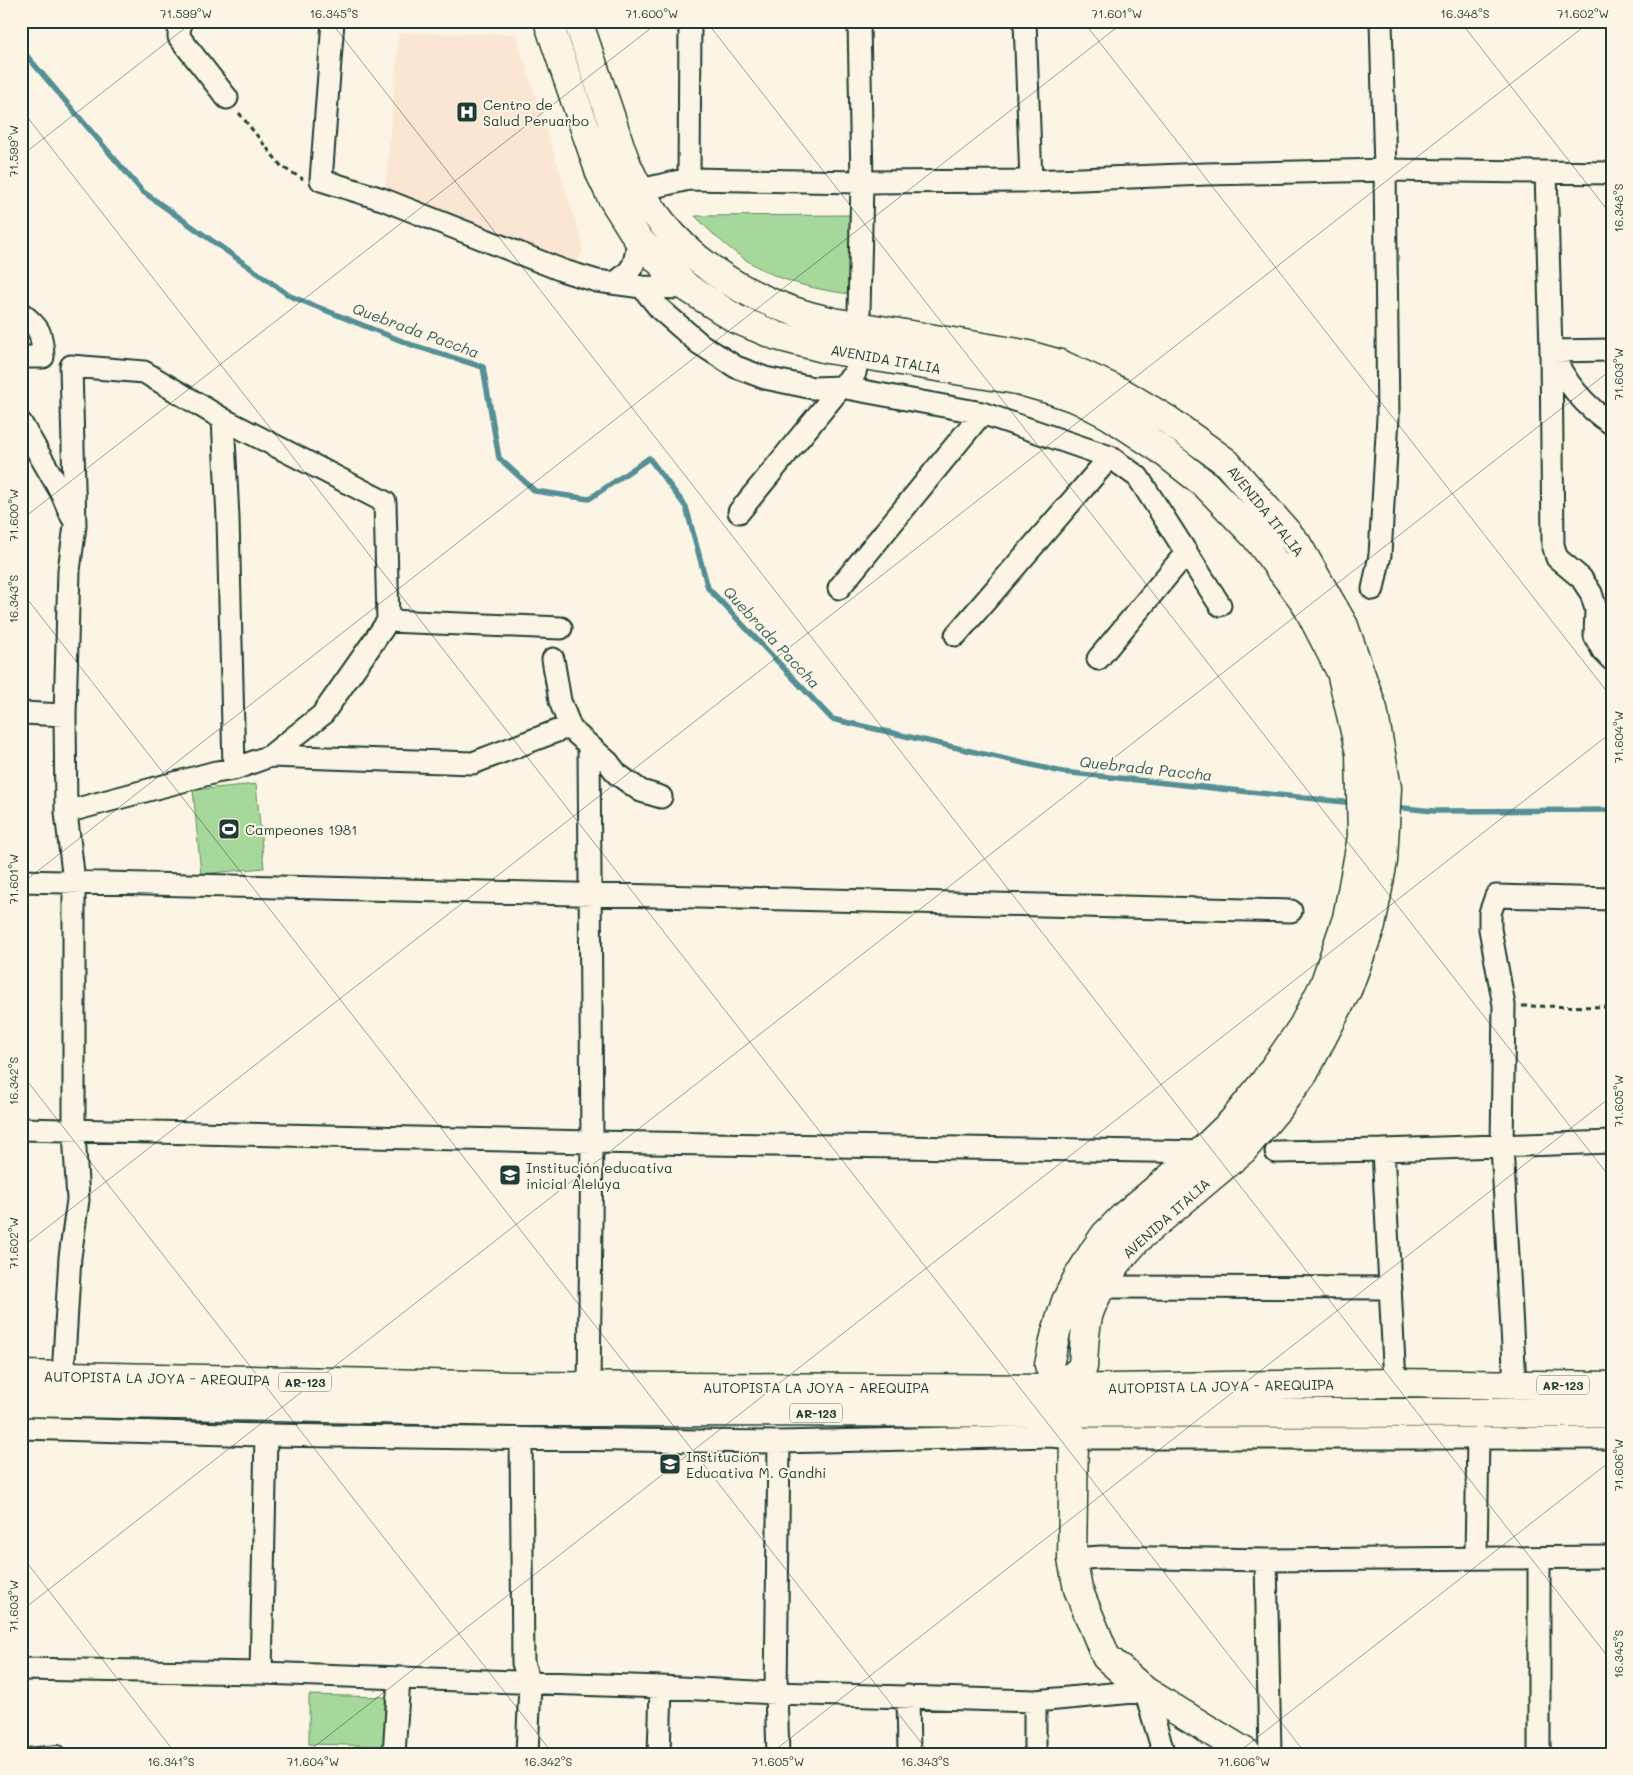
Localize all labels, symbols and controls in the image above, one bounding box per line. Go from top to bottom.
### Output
text: 71.599°W [160,5,212,21]
text: 16.345°S [310,5,359,21]
text: 71.600°W [626,5,678,21]
text: 71.601°W [1092,5,1142,21]
text: 16.348°S [1441,5,1490,21]
text: 71.602°W [1557,5,1609,21]
place label: Centro de Salud Peruarbo [483,95,589,130]
hospital icon: Centro de Salud Peruarbo [455,100,479,124]
text: 71.599°W [5,125,21,177]
text: 16.348°S [1610,183,1626,232]
water label: Quebrada Paccha [350,298,482,362]
street label: AVENIDA ITALIA [829,340,943,378]
text: 71.603°W [1610,348,1626,400]
street label: AVENIDA ITALIA [1223,462,1309,560]
text: 71.600°W [5,489,21,541]
text: 16.343°S [5,574,21,623]
water label: Quebrada Paccha [719,581,825,693]
text: 71.604°W [1610,711,1626,763]
water label: Quebrada Paccha [1079,751,1213,785]
sports icon: Campeones 1981 [217,817,241,841]
place label: Campeones 1981 [245,820,357,839]
text: 71.601°W [5,854,21,904]
text: 16.342°S [5,1057,21,1105]
text: 71.605°W [1610,1075,1626,1127]
place label: Institución educativa inicial Aleluya [526,1158,673,1193]
school or university icon: Institución educativa inicial Aleluya [498,1163,522,1187]
street label: AVENIDA ITALIA [1118,1174,1214,1262]
text: 71.602°W [5,1217,21,1269]
street label: AUTOPISTA LA JOYA - AREQUIPA [44,1367,270,1389]
road number: AR-123 [279,1372,331,1391]
street label: AUTOPISTA LA JOYA - AREQUIPA [1108,1375,1334,1397]
road number: AR-123 [1537,1376,1589,1394]
street label: AUTOPISTA LA JOYA - AREQUIPA [703,1378,929,1397]
road number: AR-123 [790,1404,842,1422]
text: 71.606°W [1610,1439,1626,1491]
place label: Institución Educativa M. Gandhi [686,1447,826,1482]
school or university icon: Institución Educativa M. Gandhi [658,1452,682,1476]
text: 71.603°W [5,1580,21,1632]
text: 16.345°S [1610,1629,1626,1678]
text: 16.341°S [148,1753,195,1769]
text: 71.604°W [287,1753,339,1769]
text: 16.342°S [524,1753,572,1769]
text: 71.605°W [752,1753,804,1769]
text: 16.343°S [901,1753,950,1769]
text: 71.606°W [1218,1753,1270,1769]

